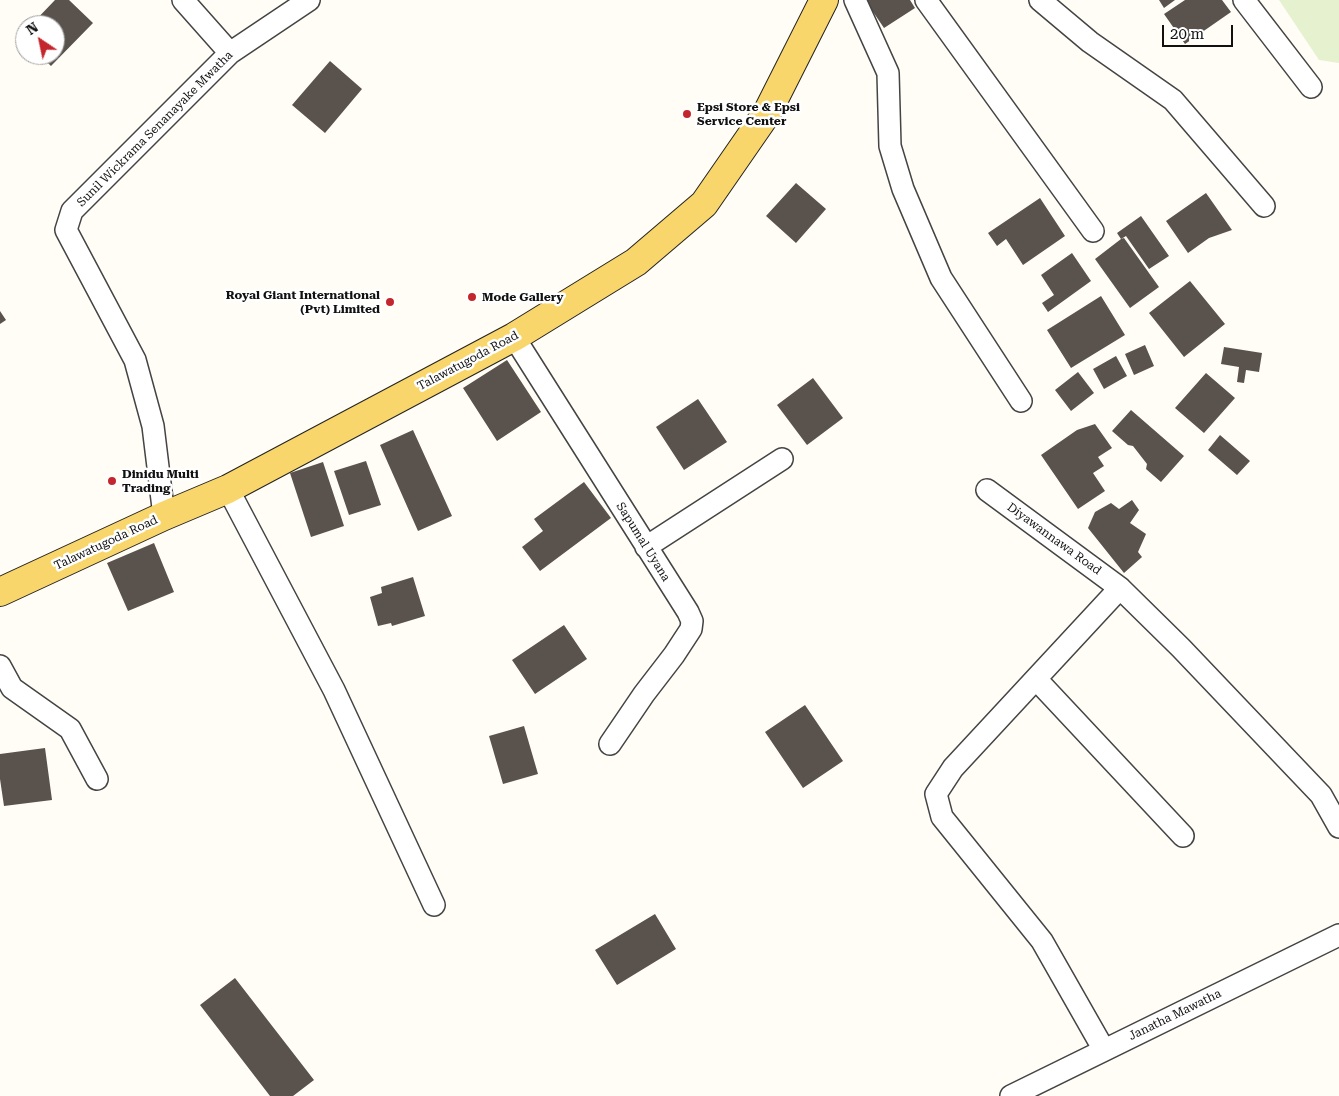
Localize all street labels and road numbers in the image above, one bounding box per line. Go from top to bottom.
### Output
street label: Sunil Wickrama Senanayake Mwatha [74,48,236,210]
street label: Talawatugoda Road [415,328,521,394]
street label: Sapumal Uyana [613,500,673,584]
street label: Diyawannawa Road [1004,500,1104,578]
street label: Talawatugoda Road [52,513,160,573]
street label: Janatha Mawatha [1126,986,1224,1044]

